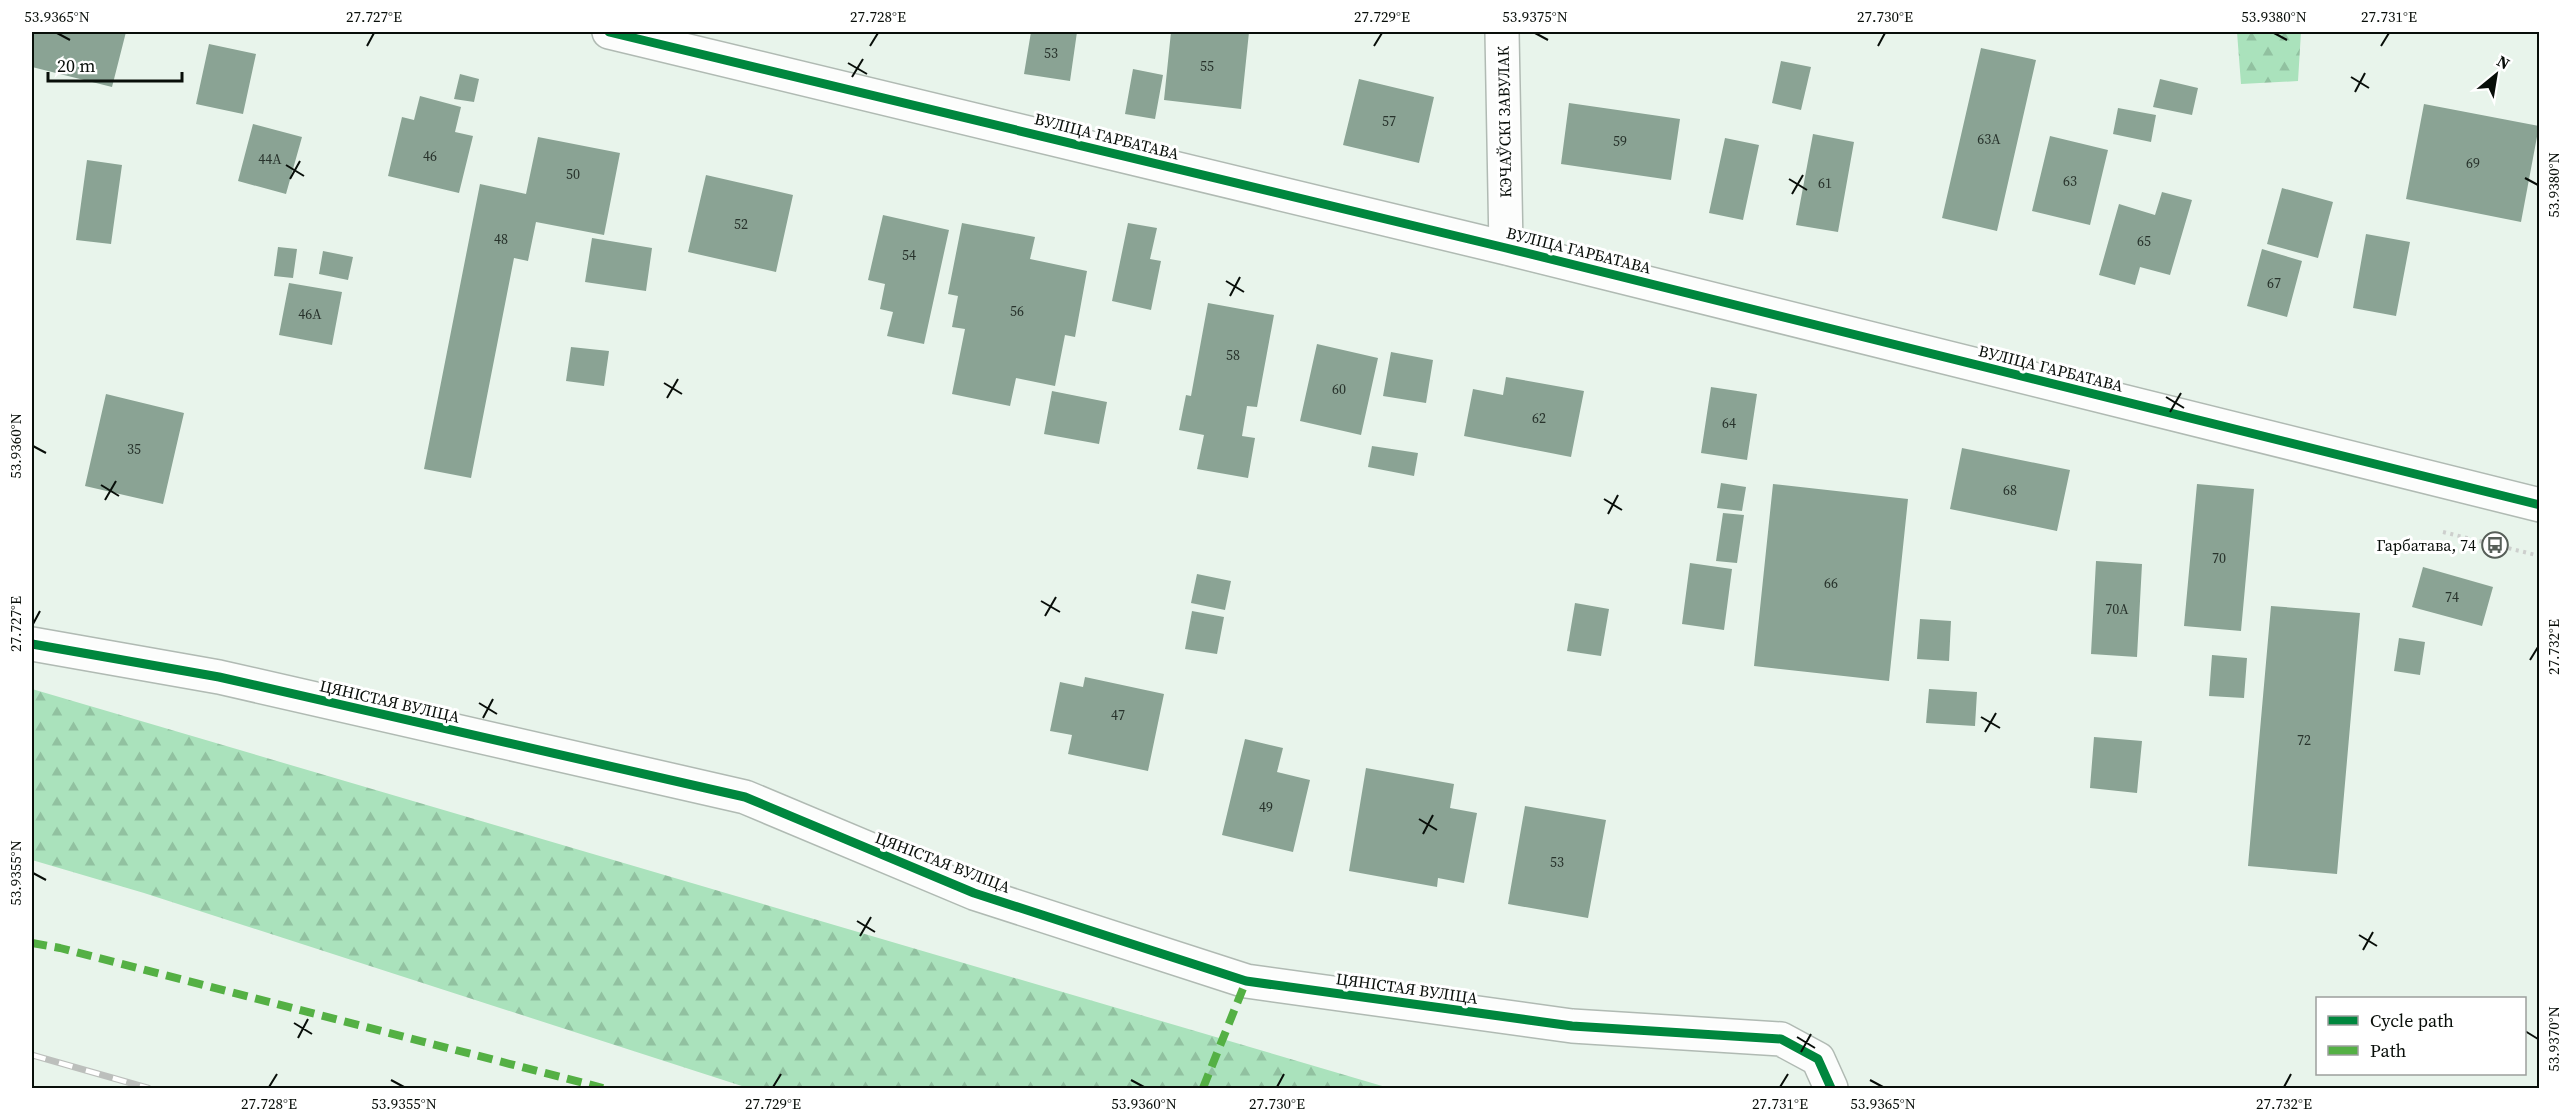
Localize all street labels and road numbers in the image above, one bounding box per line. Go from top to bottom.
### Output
street label: КЭЧАЎСКІ ЗАВУЛАК [1492,45,1516,198]
street label: ВУЛІЦА ГАРБАТАВА [1032,107,1182,165]
street label: ВУЛІЦА ГАРБАТАВА [1504,221,1654,279]
street label: ВУЛІЦА ГАРБАТАВА [1976,339,2126,397]
street label: ЦЯНІСТАЯ ВУЛІЦА [318,674,463,728]
street label: ЦЯНІСТАЯ ВУЛІЦА [872,826,1014,898]
street label: ЦЯНІСТАЯ ВУЛІЦА [1335,967,1480,1009]

